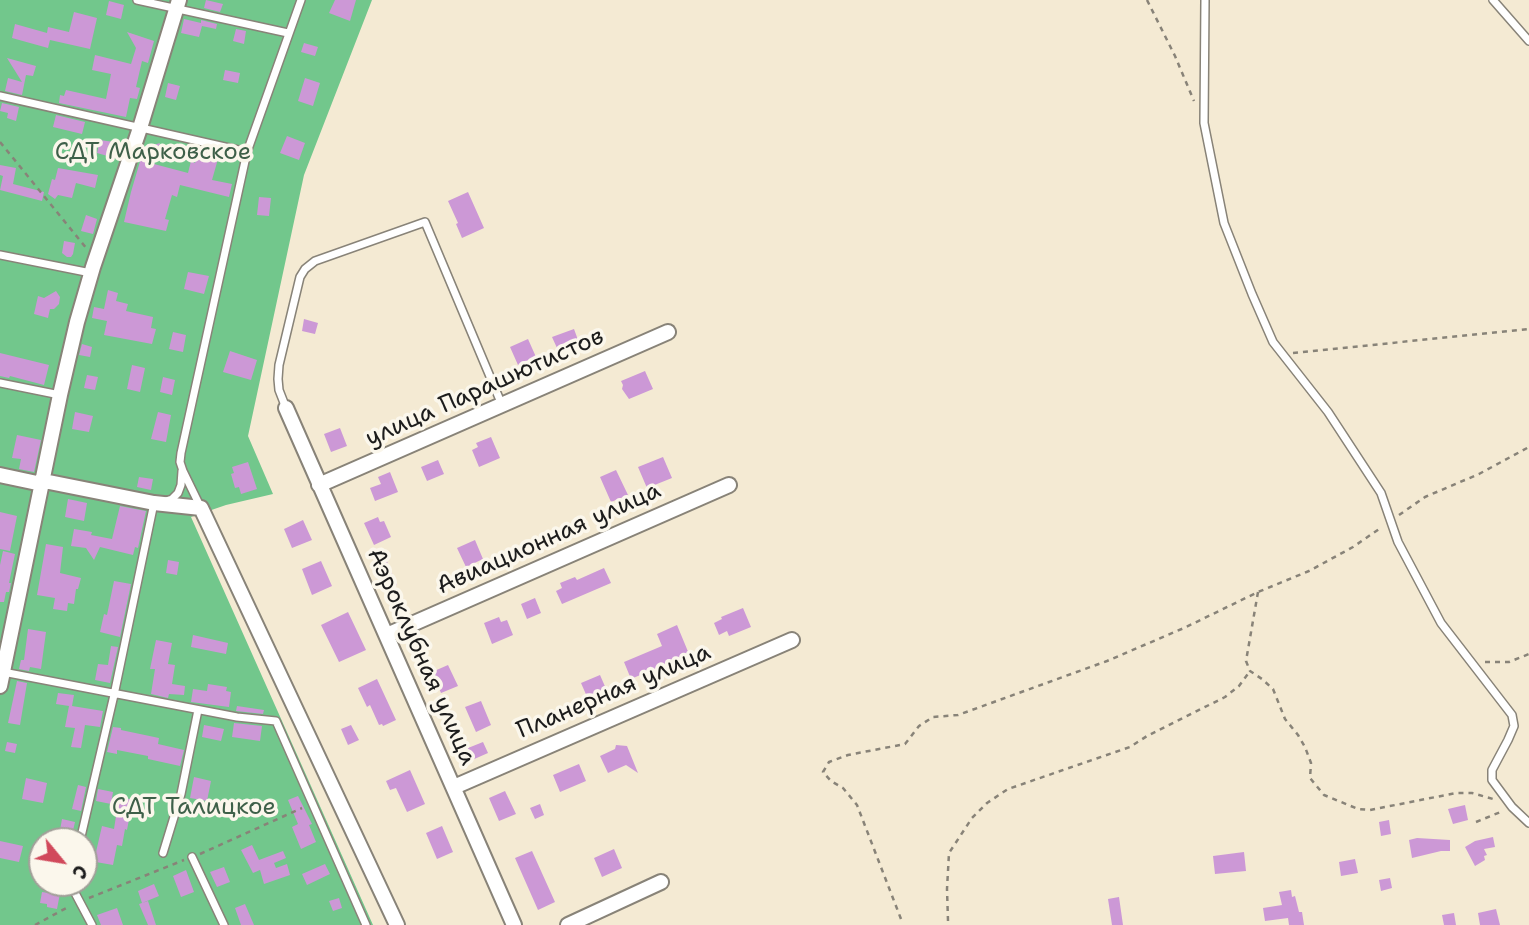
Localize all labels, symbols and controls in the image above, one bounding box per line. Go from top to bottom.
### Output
park label: СДТ Марковское [55,139,251,167]
street label: улица Парашютистов [361,322,609,454]
street label: Авиационная улица [433,477,665,601]
street label: Аэроклубная улица [360,544,482,770]
street label: Планерная улица [513,638,715,746]
park label: СДТ Талицкое [112,794,276,822]
north arrow [28,827,98,897]
text: С [66,860,94,883]

